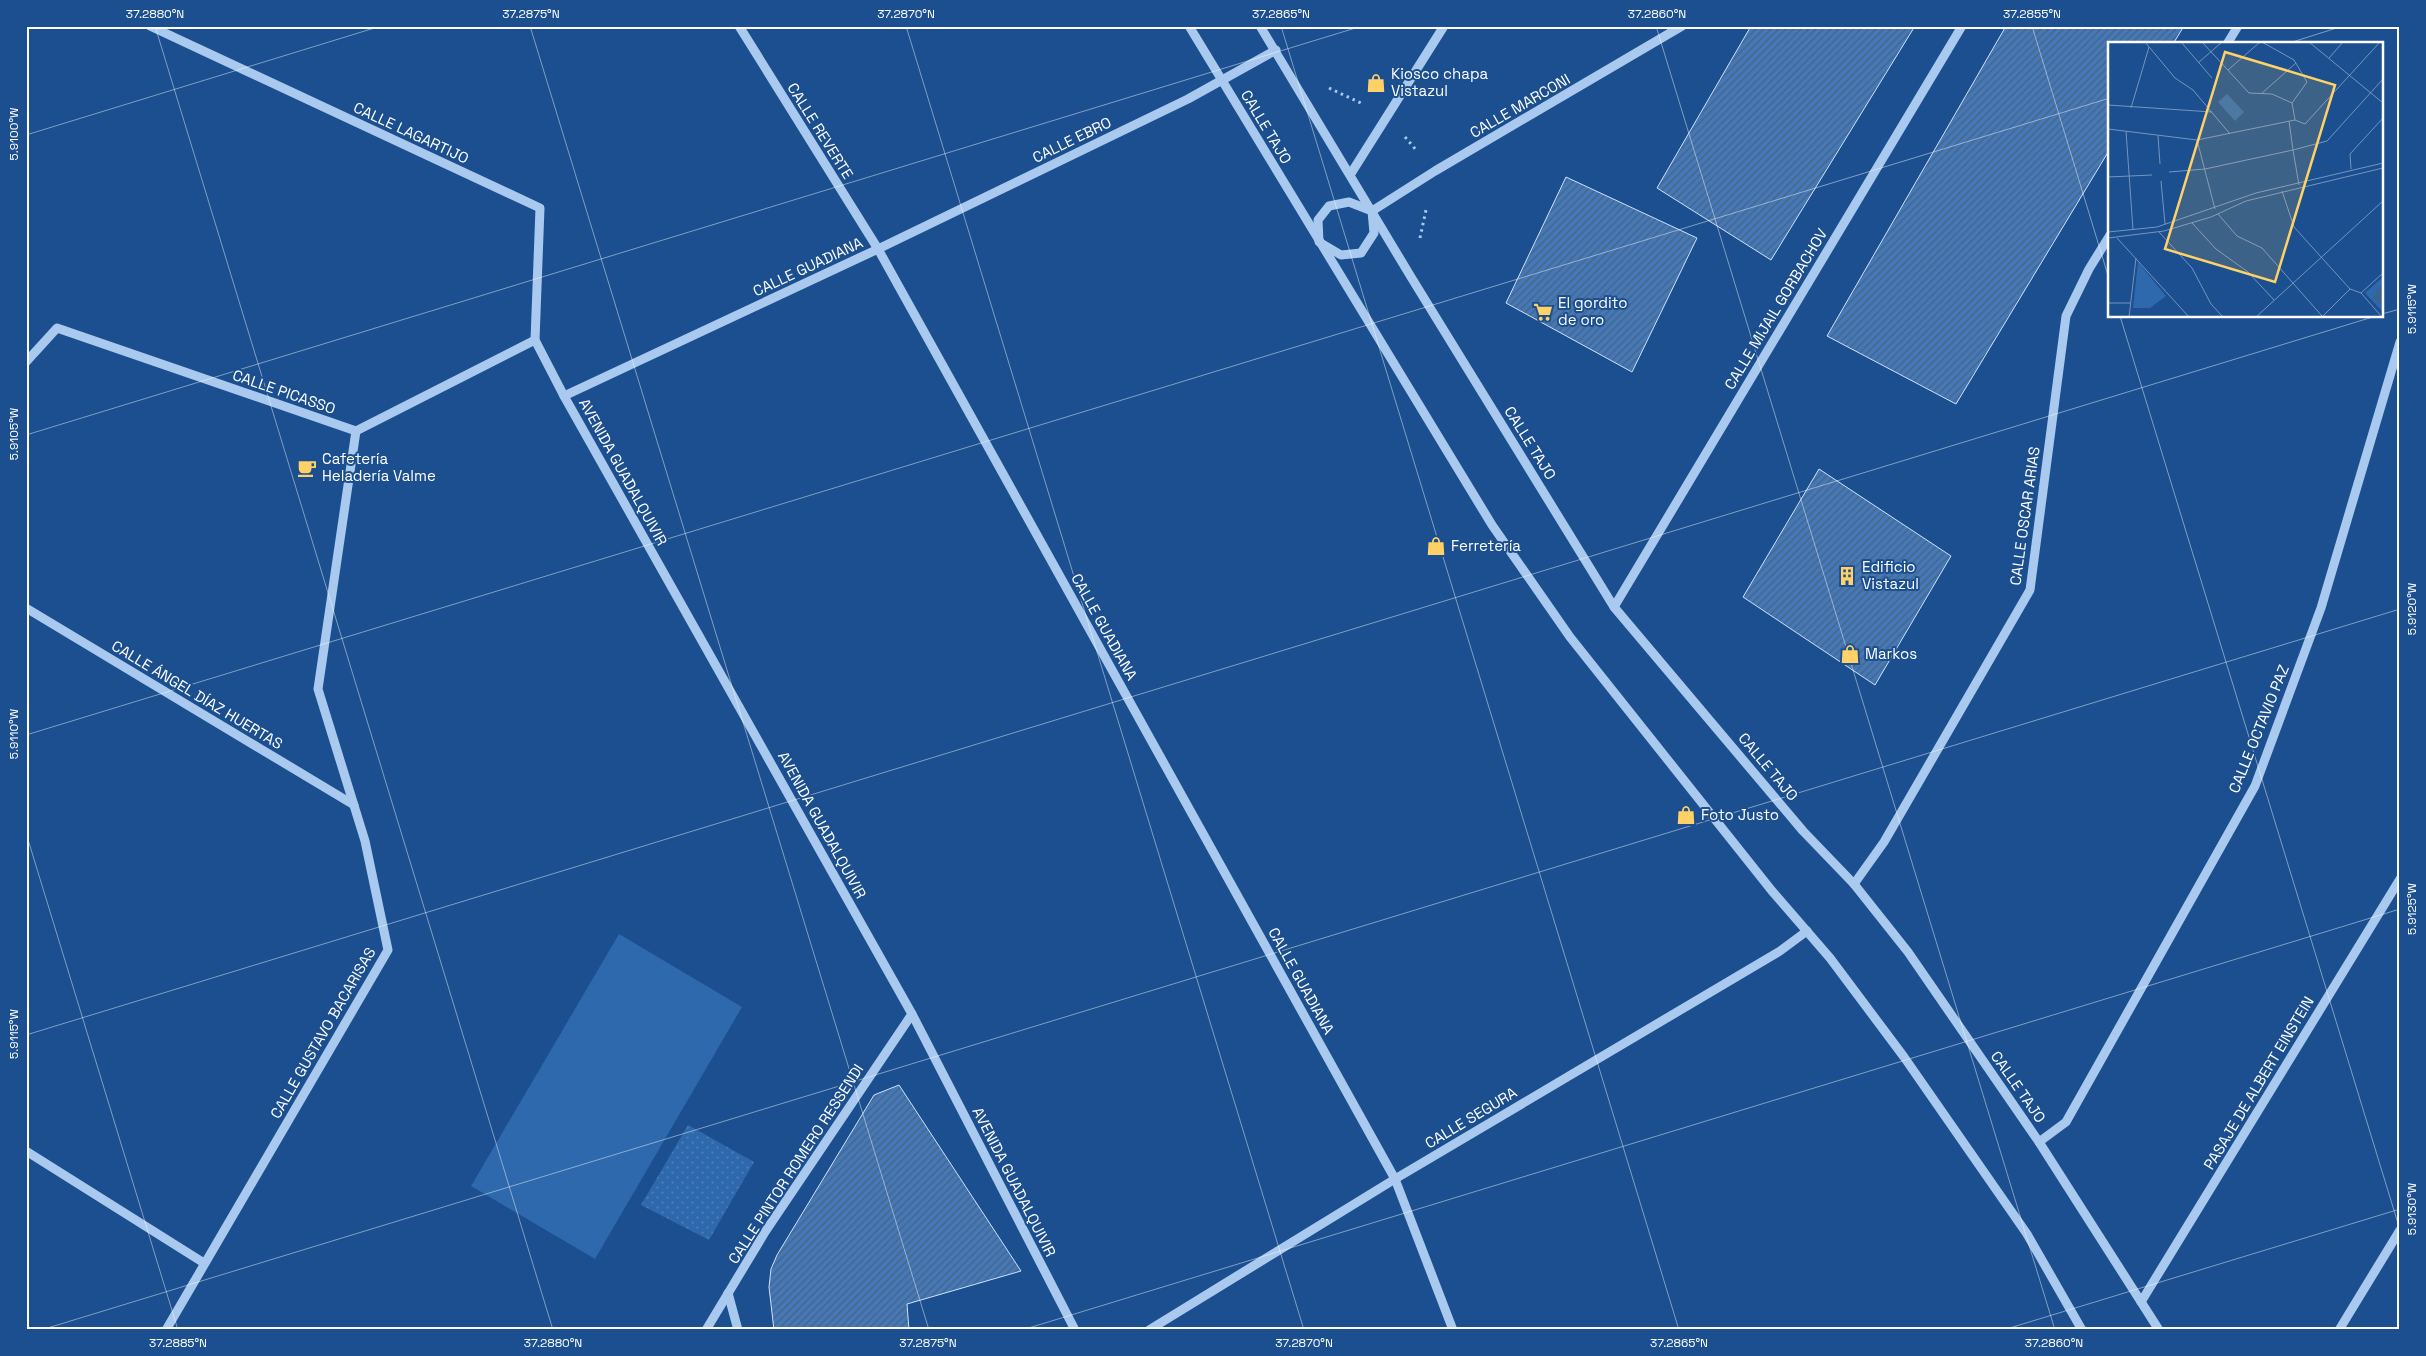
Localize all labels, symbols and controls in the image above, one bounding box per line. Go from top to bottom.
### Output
text: 37.2880°N [126,6,184,22]
text: 37.2875°N [502,6,560,22]
text: 37.2870°N [877,6,935,22]
text: 37.2865°N [1252,6,1310,22]
text: 37.2860°N [1628,6,1686,22]
text: 37.2855°N [2003,6,2061,22]
inset map [2108,42,2384,318]
place label: Kiosco chapa Vistazul [1391,64,1489,100]
street label: CALLE MARCONI [1466,69,1573,142]
shop icon: Kiosco chapa Vistazul [1365,72,1387,94]
street label: CALLE REVERTE [783,79,858,182]
street label: CALLE TAJO [1237,86,1296,167]
street label: CALLE LAGARTIJO [351,98,472,168]
text: 5.9100°W [6,107,22,161]
street label: CALLE EBRO [1029,112,1114,167]
street label: CALLE MIJAIL GORBACHOV [1720,225,1831,393]
street label: CALLE GUADIANA [750,233,866,300]
text: 5.9115°W [2404,284,2420,334]
place label: El gordito de oro [1558,293,1628,329]
supermarket icon: El gordito de oro [1532,301,1554,323]
street label: CALLE PICASSO [230,365,338,418]
street label: AVENIDA GUADALQUIVIR [575,395,672,549]
street label: CALLE TAJO [1500,402,1561,483]
text: 5.9105°W [6,407,22,460]
street label: CALLE OSCAR ARIAS [2005,445,2044,587]
place label: Cafetería Heladería Valme [322,449,436,485]
cafe icon: Cafetería Heladería Valme [296,457,318,479]
shop icon: Ferretería [1425,535,1447,557]
place label: Ferretería [1451,536,1521,555]
place label: Edificio Vistazul [1862,557,1919,593]
building icon: Edificio Vistazul [1836,565,1858,587]
street label: CALLE GUADIANA [1067,570,1142,684]
text: 5.9120°W [2404,582,2420,635]
street label: CALLE ÁNGEL DÍAZ HUERTAS [108,636,286,753]
shop icon: Markos [1839,643,1861,665]
place label: Markos [1865,644,1917,663]
street label: CALLE OCTAVIO PAZ [2224,662,2293,796]
text: 5.9110°W [6,708,22,759]
street label: CALLE TAJO [1734,729,1802,805]
street label: AVENIDA GUADALQUIVIR [774,748,871,902]
shop icon: Foto Justo [1675,804,1697,826]
place label: Foto Justo [1701,805,1779,824]
text: 5.9125°W [2404,882,2420,935]
street label: CALLE GUADIANA [1264,924,1339,1038]
street label: CALLE GUSTAVO BACARISAS [266,944,379,1122]
street label: PASAJE DE ALBERT EINSTEIN [2199,993,2318,1173]
text: 5.9115°W [6,1009,22,1059]
street label: CALLE TAJO [1987,1047,2050,1126]
street label: CALLE PINTOR ROMERO RESSENDI [724,1060,867,1267]
street label: CALLE SEGURA [1421,1082,1521,1153]
street label: AVENIDA GUADALQUIVIR [968,1104,1060,1260]
text: 5.9130°W [2404,1182,2420,1235]
text: 37.2885°N [149,1335,207,1351]
text: 37.2880°N [524,1335,582,1351]
text: 37.2875°N [899,1335,957,1351]
text: 37.2870°N [1275,1335,1333,1351]
text: 37.2865°N [1650,1335,1708,1351]
text: 37.2860°N [2025,1335,2083,1351]

